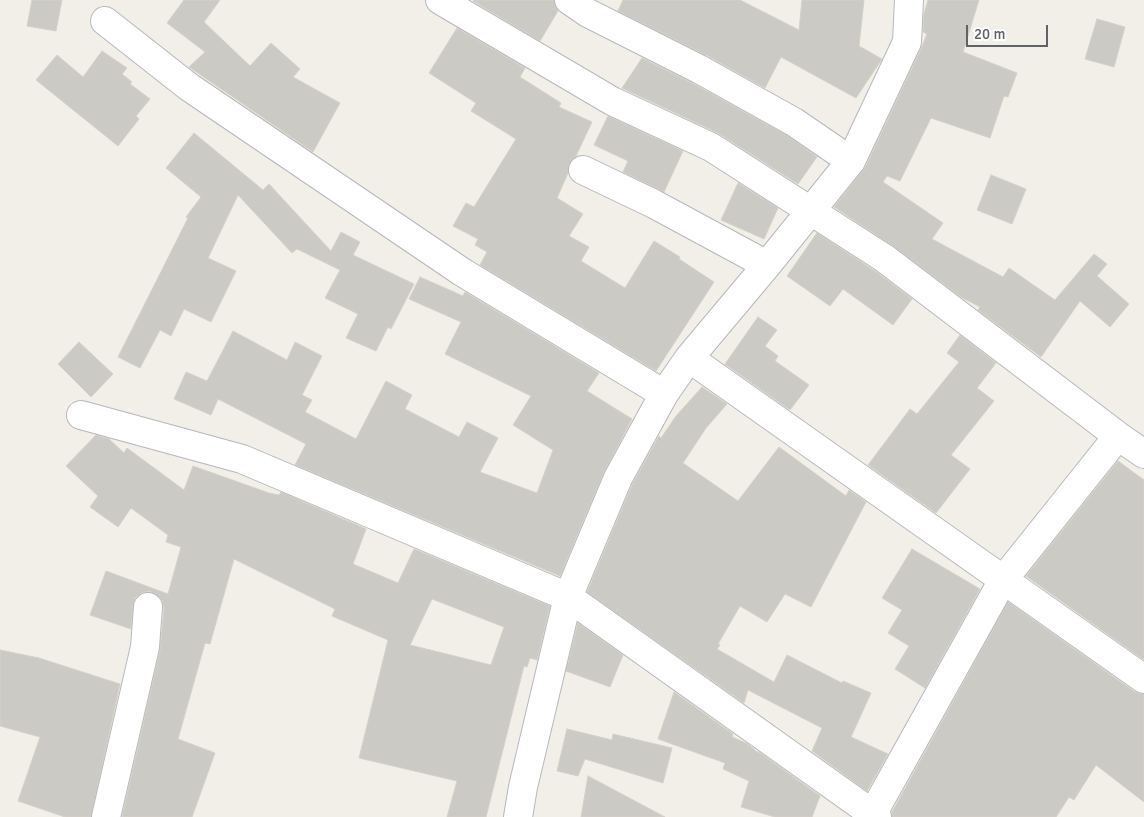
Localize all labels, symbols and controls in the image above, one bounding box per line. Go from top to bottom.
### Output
scale bar [969,15,1052,47]
text: 20 m [974,25,1005,43]

